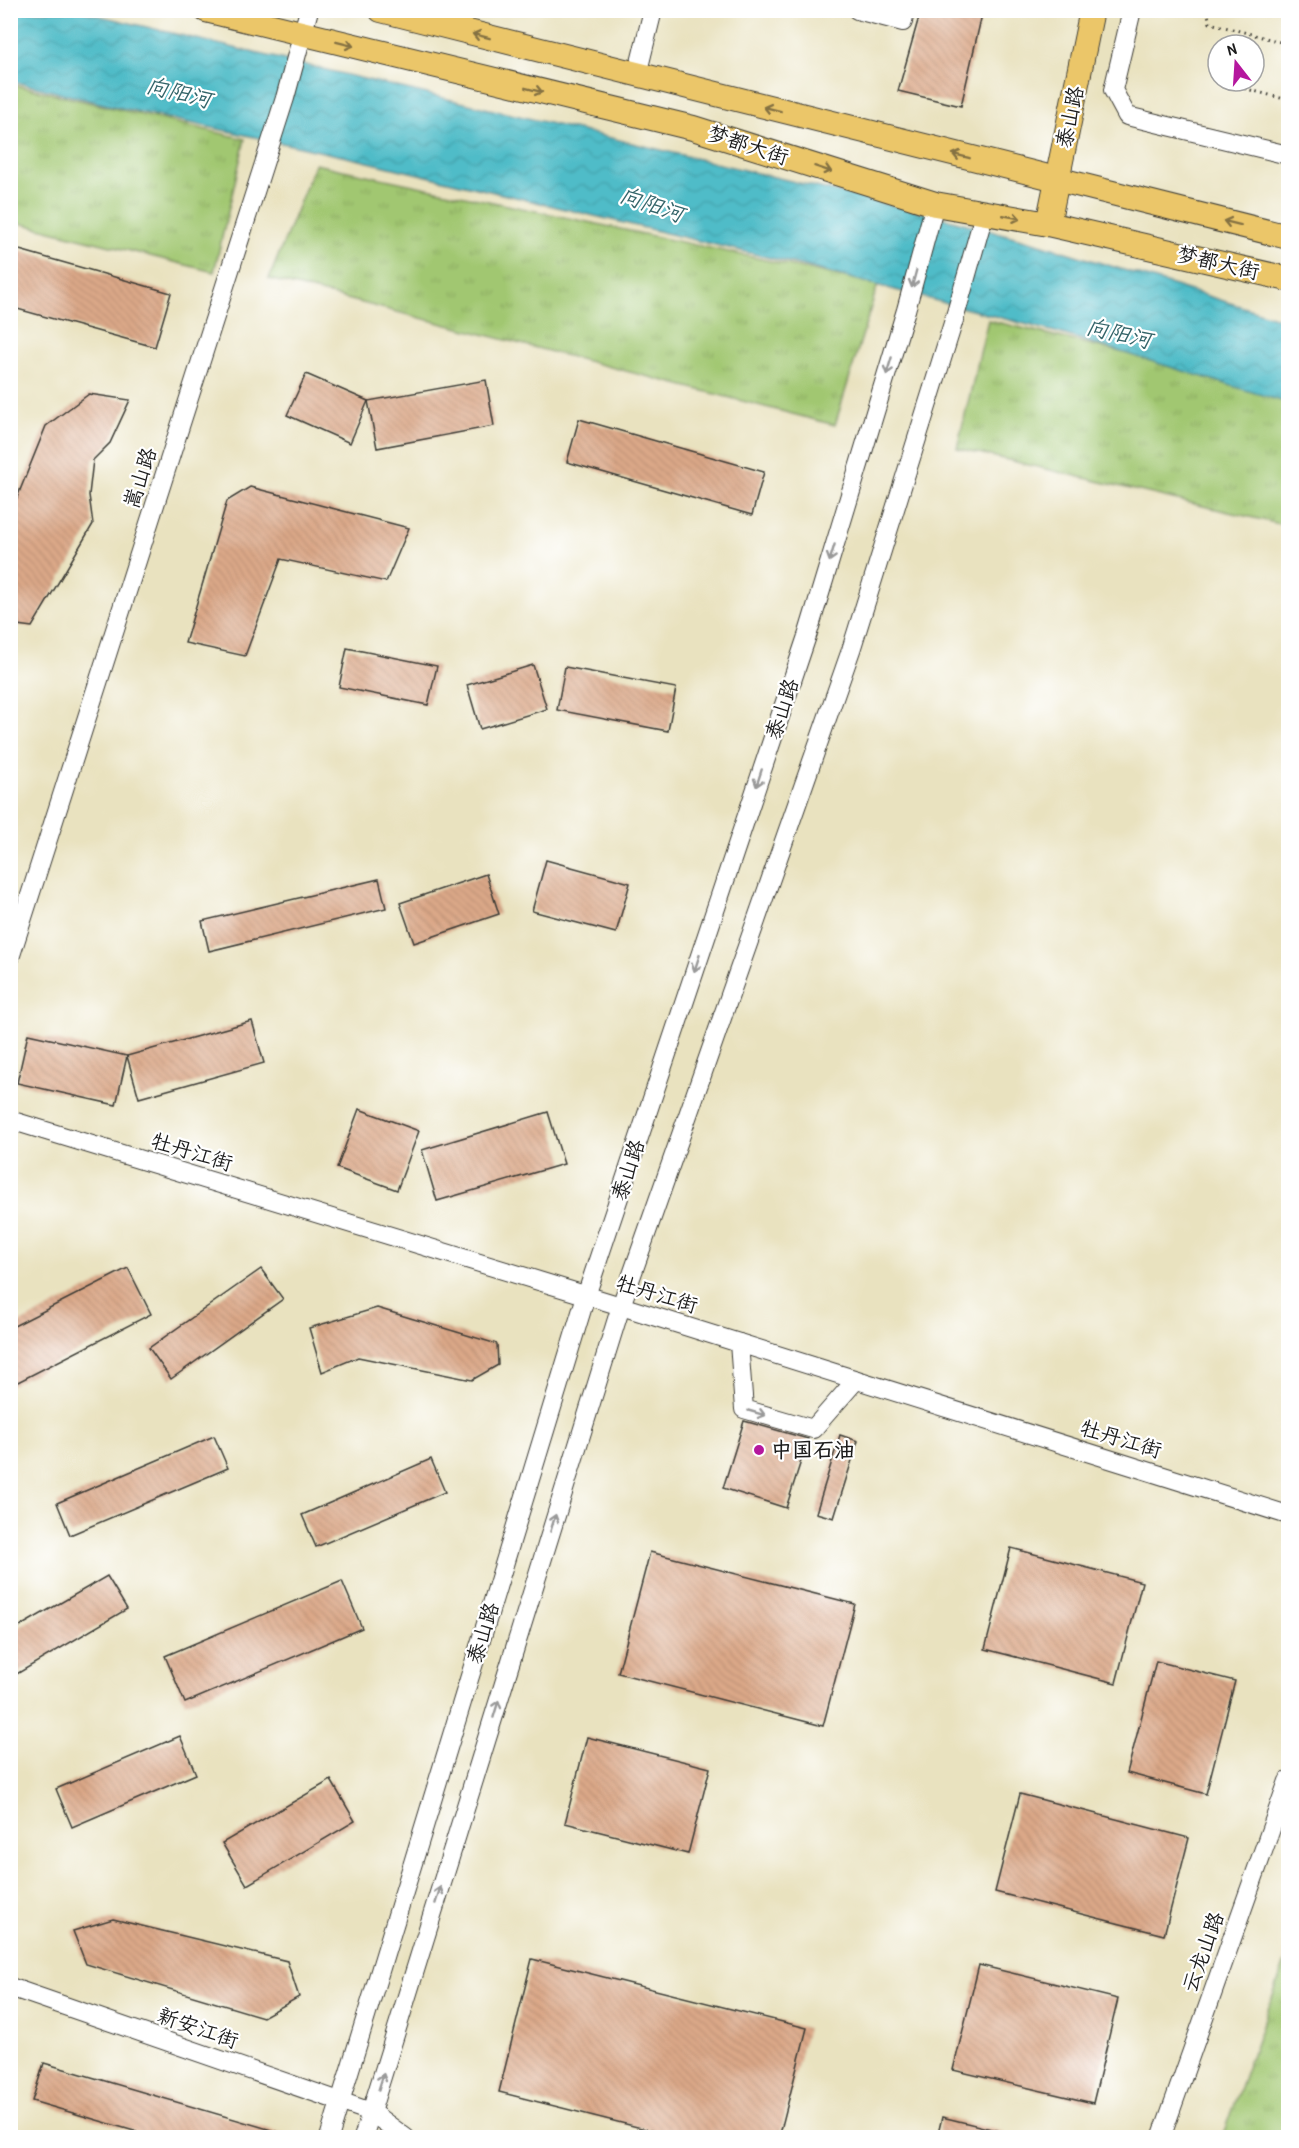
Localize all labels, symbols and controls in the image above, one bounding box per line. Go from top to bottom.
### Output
one-way arrow [471,29,490,41]
north arrow [1206,33,1266,93]
text: N [1224,37,1239,60]
one-way arrow [335,38,354,50]
water label: 向阳河 [143,69,218,115]
street label: 泰山路 [1049,83,1090,151]
one-way arrow [524,84,543,96]
one-way arrow [762,102,781,114]
street label: 梦都大街 [704,118,793,171]
one-way arrow [952,149,971,161]
one-way arrow [813,164,832,175]
water label: 向阳河 [616,179,691,230]
one-way arrow [1001,212,1021,223]
one-way arrow [1222,216,1241,228]
street label: 梦都大街 [1174,239,1262,286]
one-way arrow [908,270,920,289]
water label: 向阳河 [1083,311,1157,356]
one-way arrow [883,356,894,375]
street label: 嵩山路 [116,443,163,512]
one-way arrow [826,543,837,562]
street label: 泰山路 [758,674,805,743]
one-way arrow [753,768,764,787]
one-way arrow [691,953,702,972]
street label: 牡丹江街 [148,1125,237,1178]
street label: 泰山路 [604,1135,651,1204]
street label: 牡丹江街 [613,1267,702,1320]
one-way arrow [747,1407,766,1419]
street label: 牡丹江街 [1077,1412,1166,1465]
place label: 中国石油 [771,1435,855,1464]
marker: 中国石油 [752,1443,766,1457]
one-way arrow [549,1514,560,1533]
street label: 泰山路 [459,1598,506,1667]
one-way arrow [491,1700,502,1719]
one-way arrow [433,1886,444,1905]
street label: 云龙山路 [1175,1907,1231,1996]
street label: 新安江街 [154,2000,243,2055]
one-way arrow [376,2073,387,2092]

